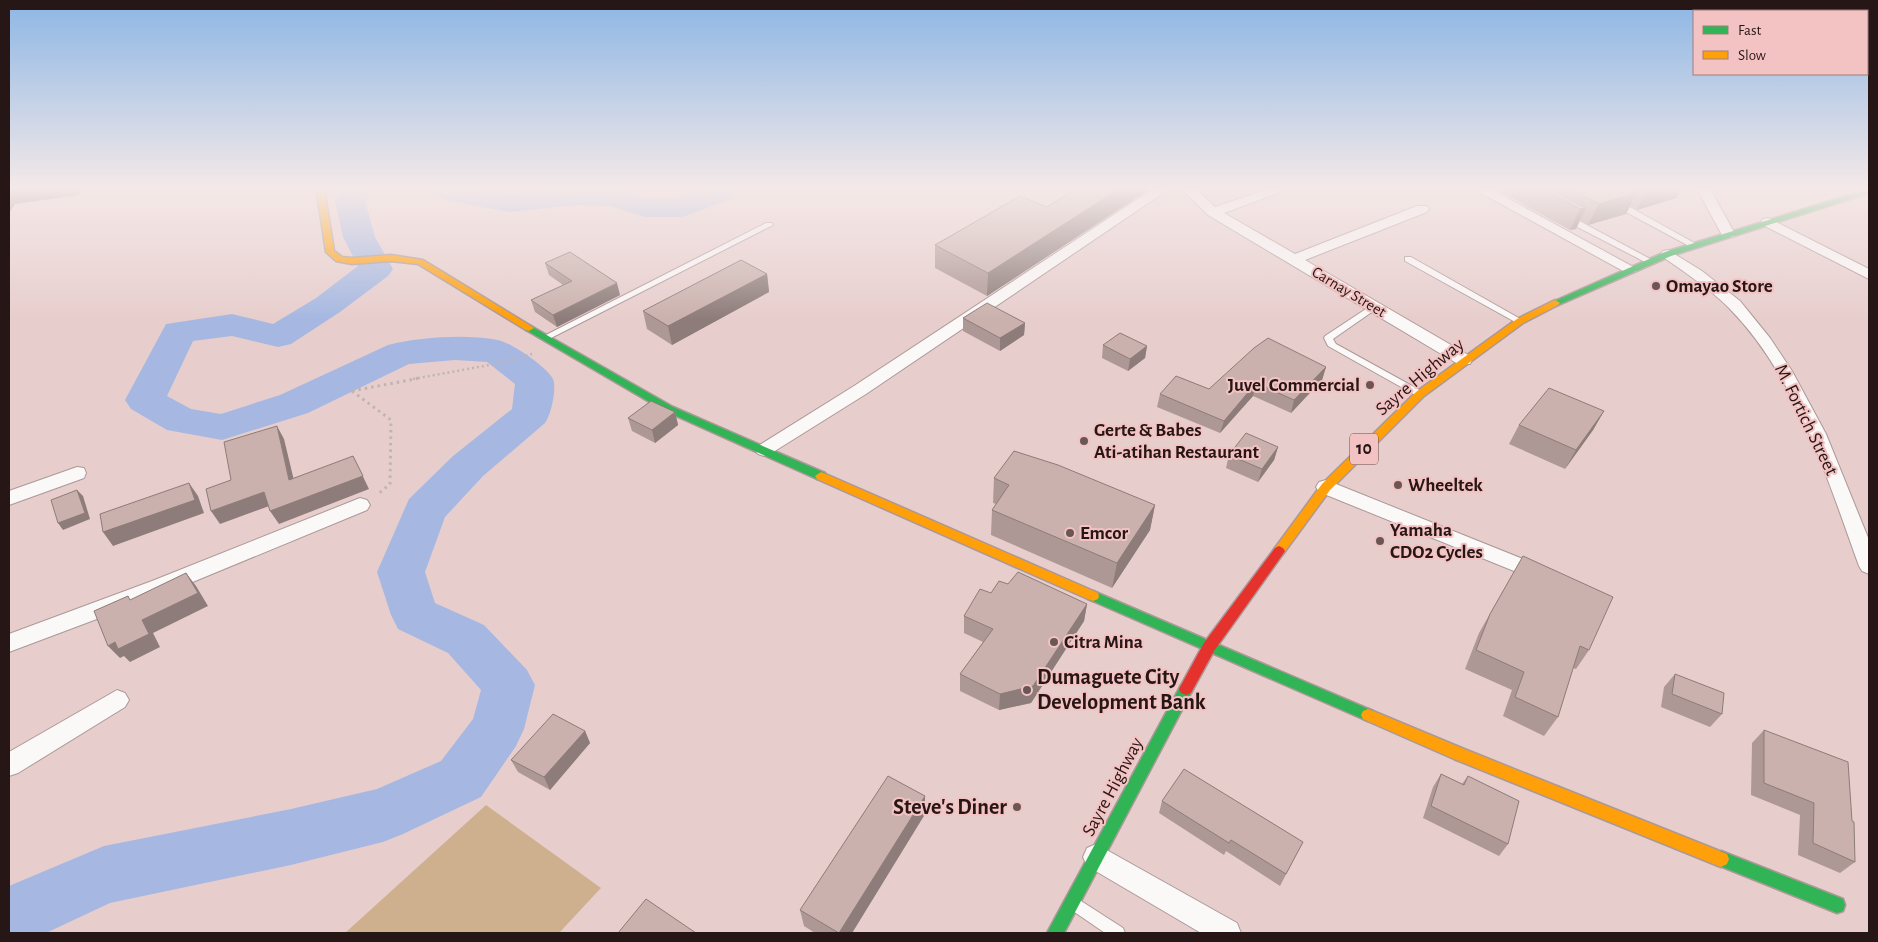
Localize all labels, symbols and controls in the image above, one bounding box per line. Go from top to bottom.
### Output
legend [1693,10,1868,75]
text: Fast [1738,23,1762,38]
text: Slow [1738,48,1766,63]
street label: Carnay Street [1309,264,1389,321]
place label: Omayao Store [1666,277,1773,296]
marker: Omayao Store [1650,280,1662,292]
street label: Sayre Highway [1372,335,1468,419]
street label: M. Fortich Street [1771,361,1841,479]
place label: Juvel Commercial [1228,376,1360,395]
marker: Juvel Commercial [1364,379,1376,391]
place label: Gerte & Babes Ati-atihan Restaurant [1094,421,1259,462]
road number: 10 [1350,434,1378,464]
marker: Gerte & Babes Ati-atihan Restaurant [1078,435,1090,447]
place label: Wheeltek [1408,476,1483,495]
marker: Wheeltek [1392,479,1404,491]
place label: Yamaha CDO2 Cycles [1390,521,1483,562]
place label: Emcor [1080,524,1128,543]
marker: Emcor [1064,527,1076,539]
marker: Yamaha CDO2 Cycles [1374,535,1386,547]
place label: Citra Mina [1064,633,1143,652]
marker: Citra Mina [1048,636,1060,648]
place label: Dumaguete City Development Bank [1037,666,1206,713]
marker: Dumaguete City Development Bank [1021,684,1033,696]
street label: Sayre Highway [1079,735,1147,839]
place label: Steve's Diner [893,796,1007,818]
marker: Steve's Diner [1011,801,1023,813]

